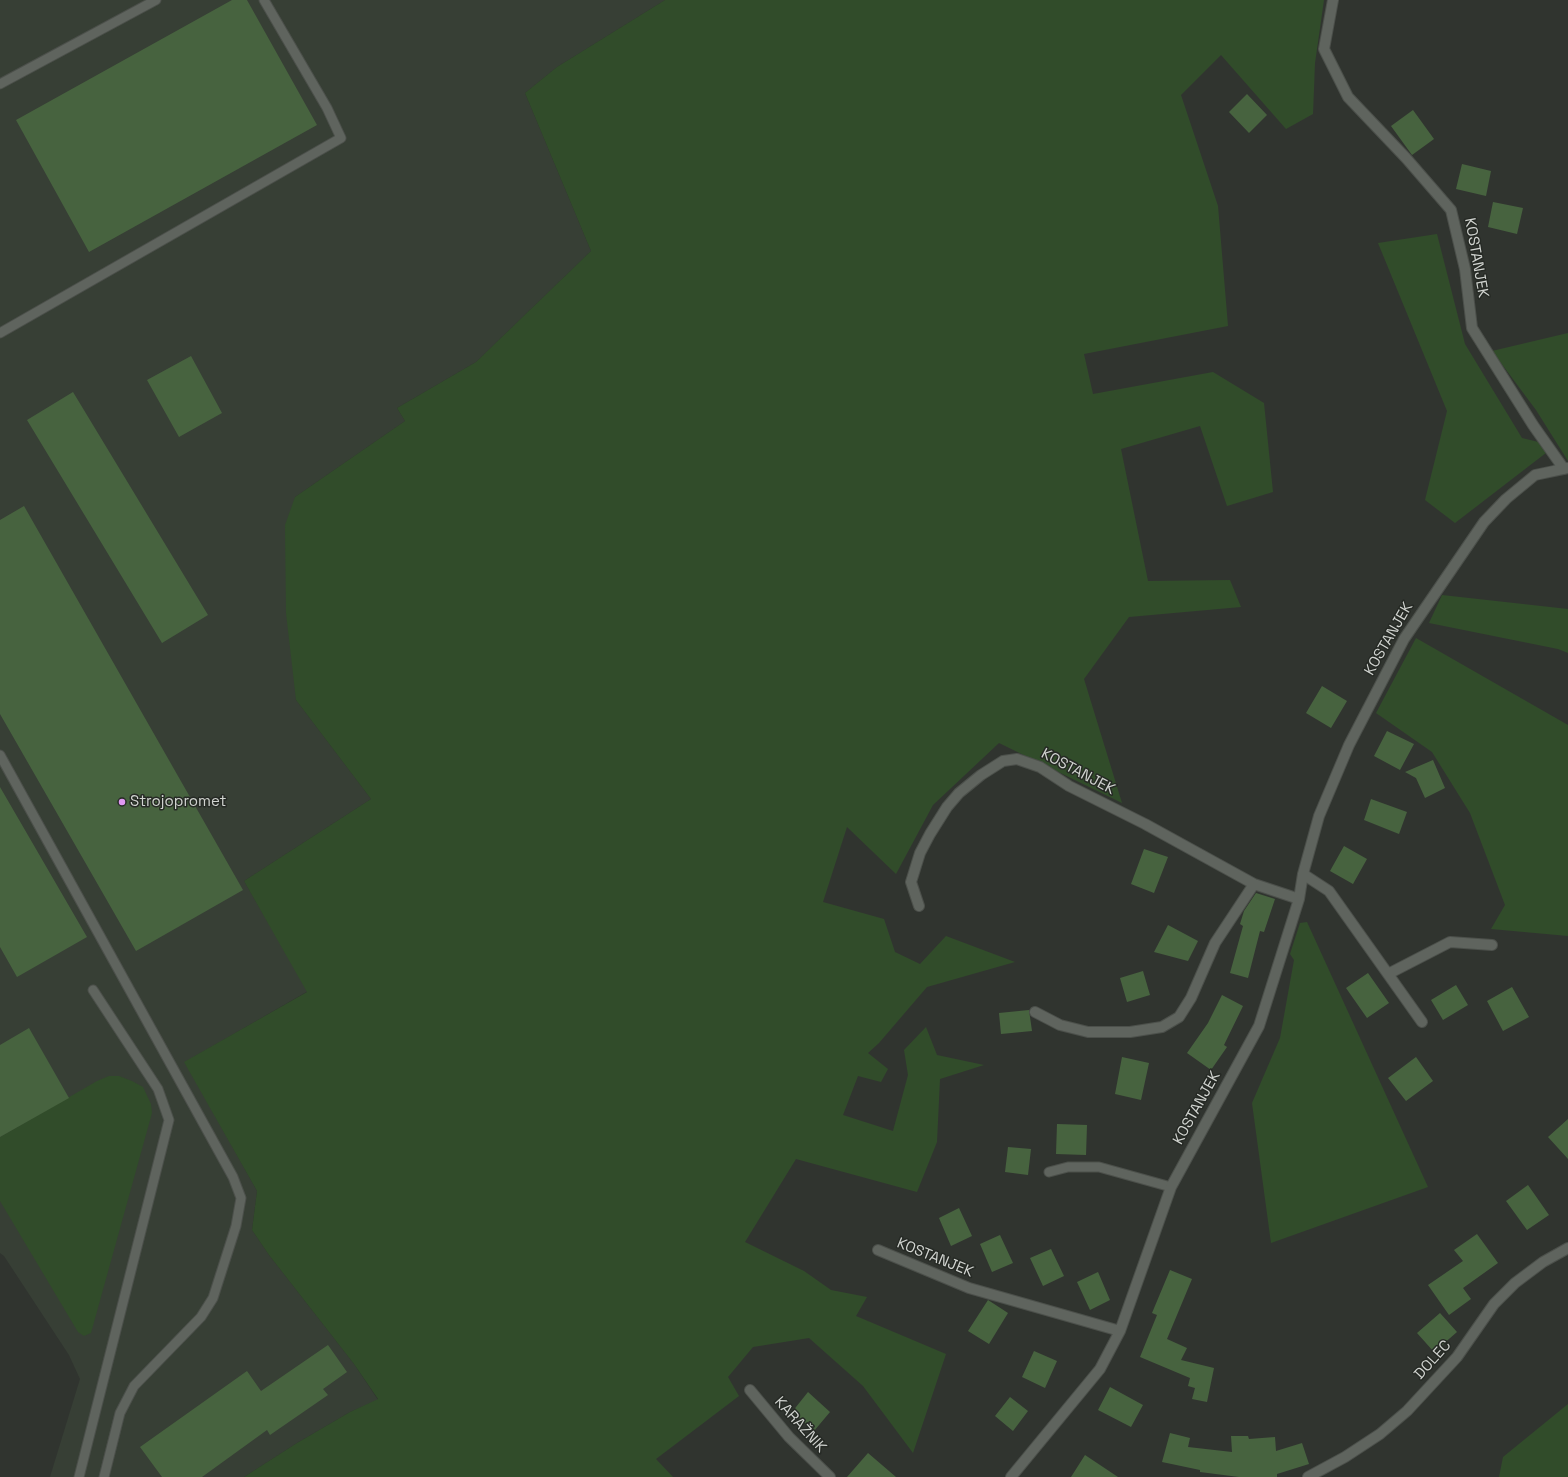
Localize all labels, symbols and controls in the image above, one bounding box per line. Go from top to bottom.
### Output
street label: KOSTANJEK [1460,217,1492,299]
street label: KOSTANJEK [1361,599,1417,679]
street label: KOSTANJEK [1038,745,1118,799]
place label: Strojopromet [130,793,226,811]
marker: Strojopromet [117,797,127,807]
street label: KOSTANJEK [1169,1068,1225,1148]
street label: KOSTANJEK [894,1234,976,1282]
street label: DOLEC [1411,1337,1455,1383]
street label: KARAŽNIK [770,1393,830,1457]

